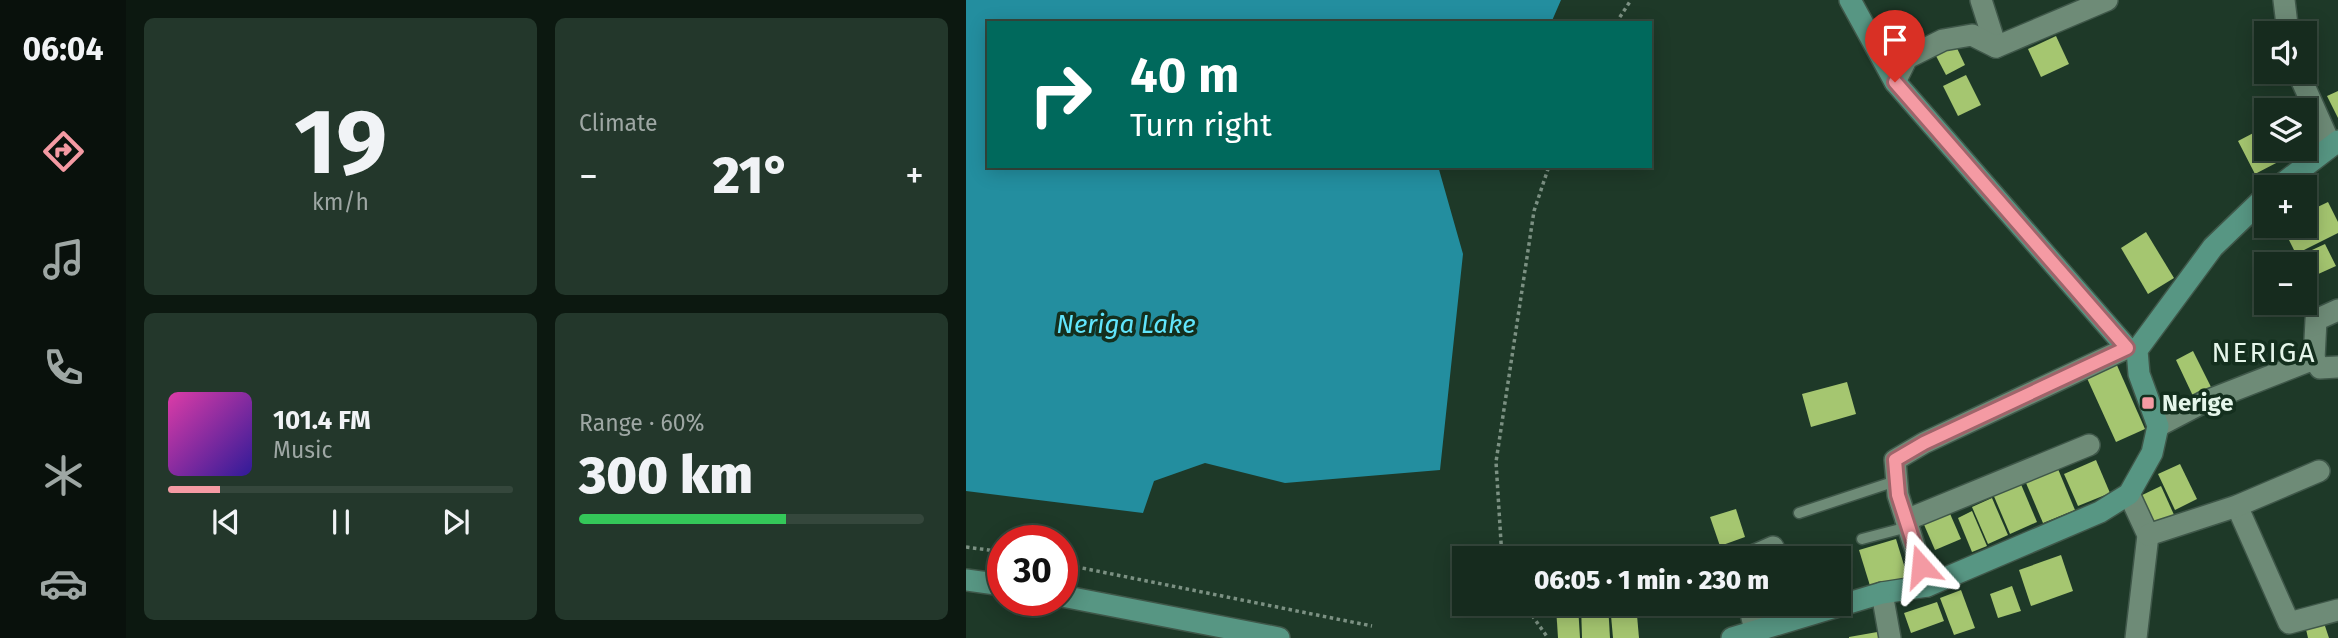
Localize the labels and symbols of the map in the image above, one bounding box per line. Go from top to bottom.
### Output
pin [1865,10,1925,82]
water label: Neriga Lake [1056,309,1196,340]
district label: NERIGA [2211,336,2317,369]
place label: Nerige [2162,389,2234,417]
marker: Nerige [2140,395,2156,411]
speed limit sign: 30 [987,525,1078,616]
position arrow [1884,529,1958,603]

